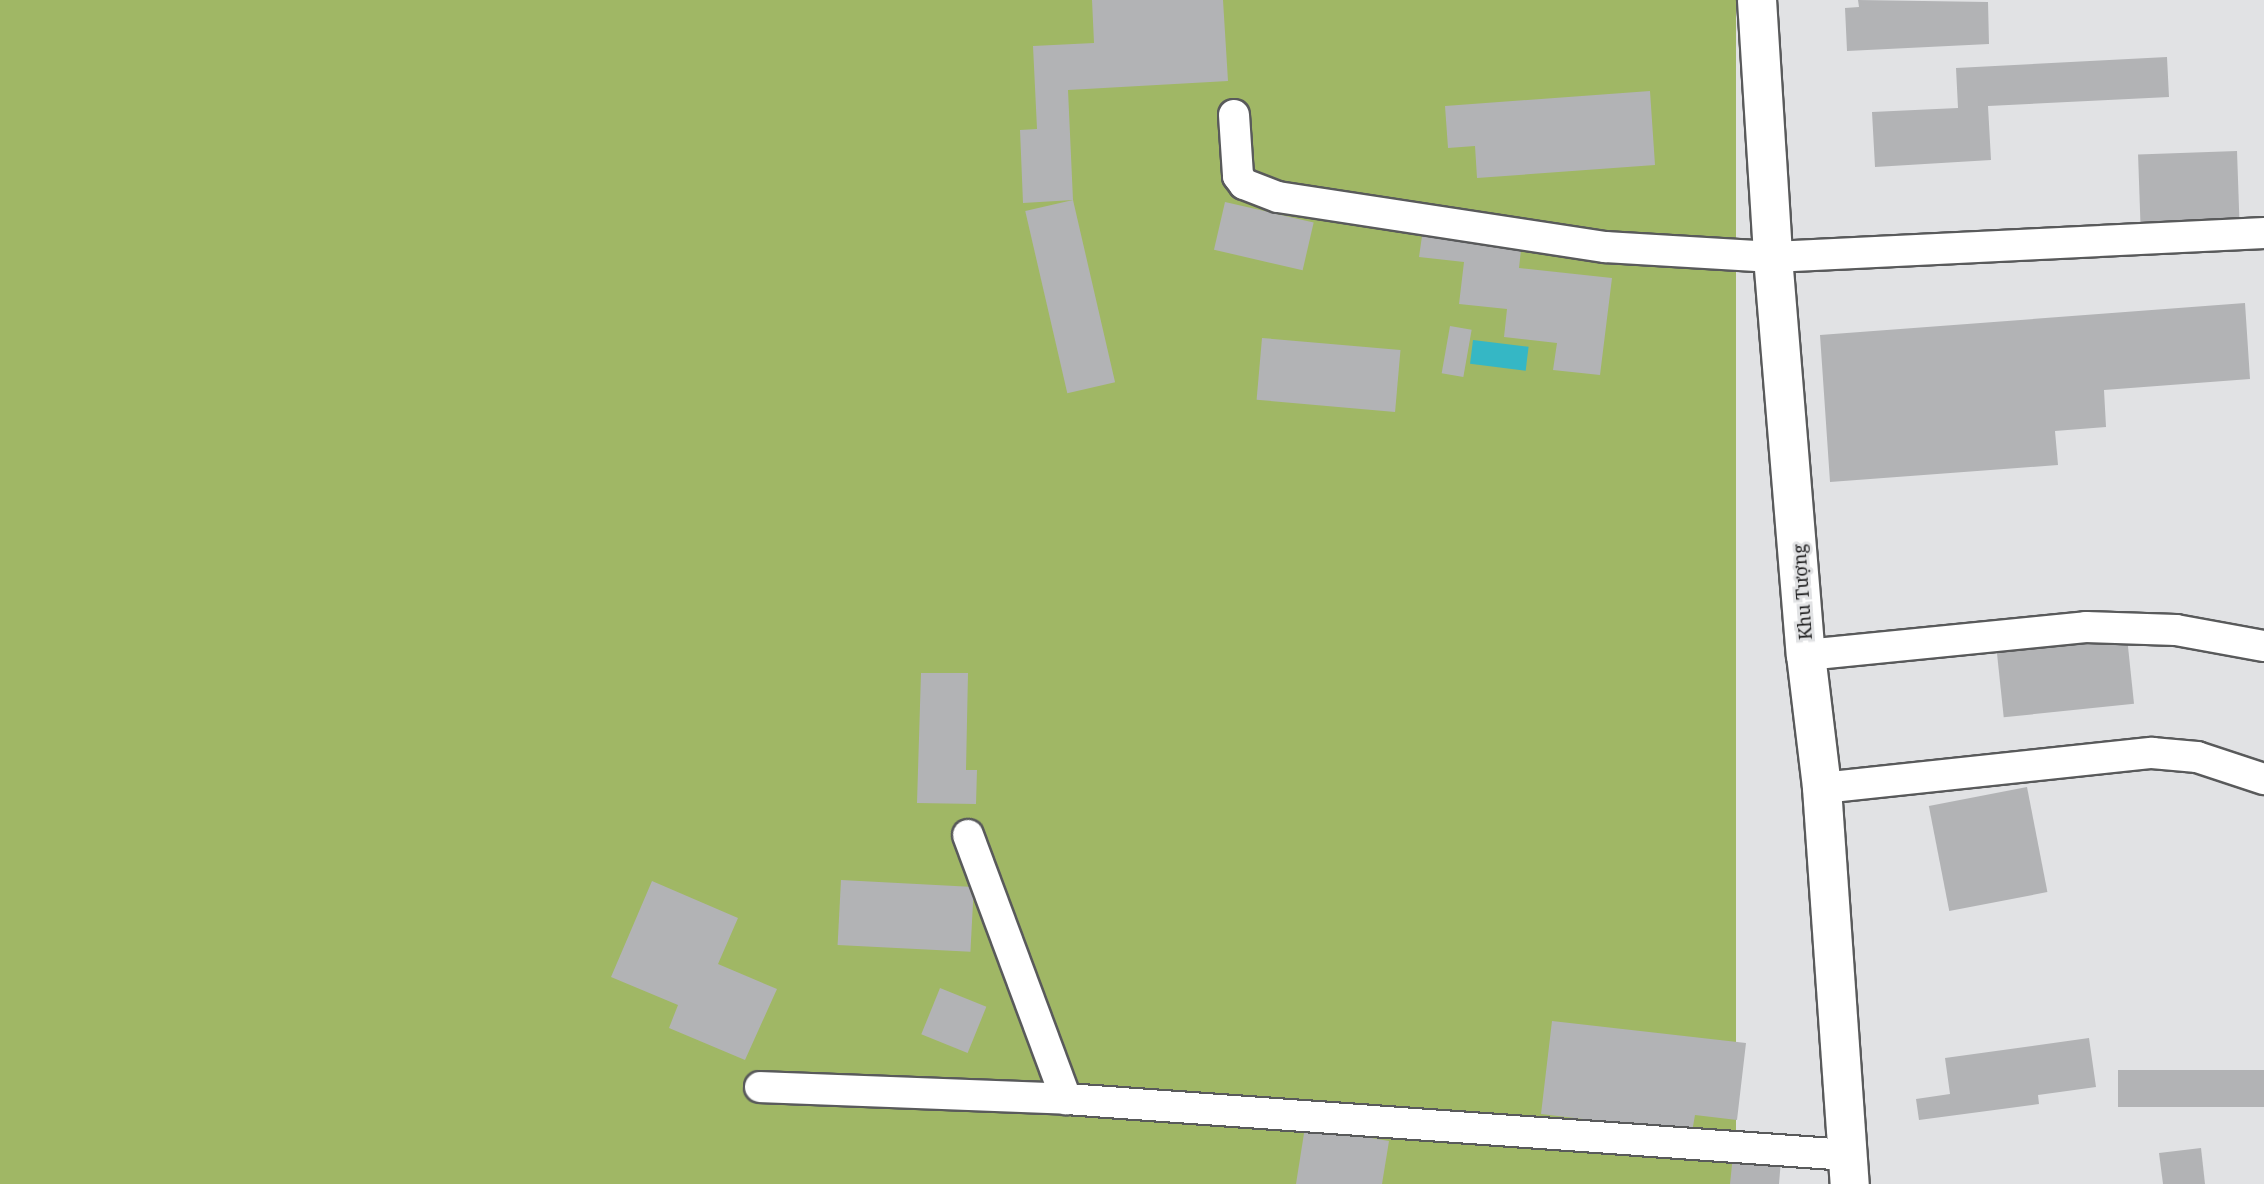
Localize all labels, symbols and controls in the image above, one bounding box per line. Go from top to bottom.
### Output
street label: Khu Tượng [1788,543,1816,641]

